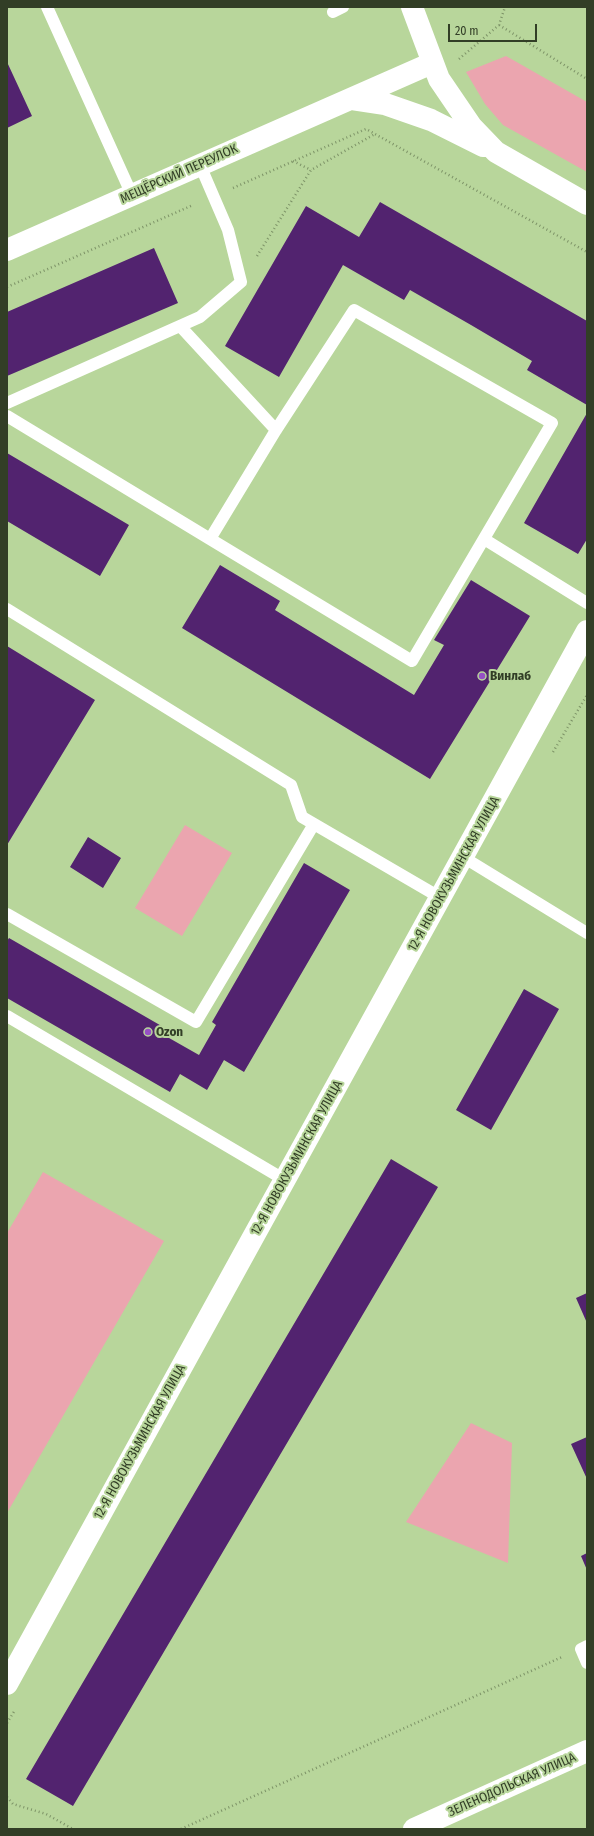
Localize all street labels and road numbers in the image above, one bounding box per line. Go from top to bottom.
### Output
street label: МЕЩЁРСКИЙ ПЕРЕУЛОК [118,141,240,207]
street label: 12-Я НОВОКУЗЬМИНСКАЯ УЛИЦА [405,794,503,954]
street label: 12-Я НОВОКУЗЬМИНСКАЯ УЛИЦА [248,1078,346,1238]
street label: 12-Я НОВОКУЗЬМИНСКАЯ УЛИЦА [91,1362,189,1522]
street label: ЗЕЛЕНОДОЛЬСКАЯ УЛИЦА [446,1750,578,1820]

